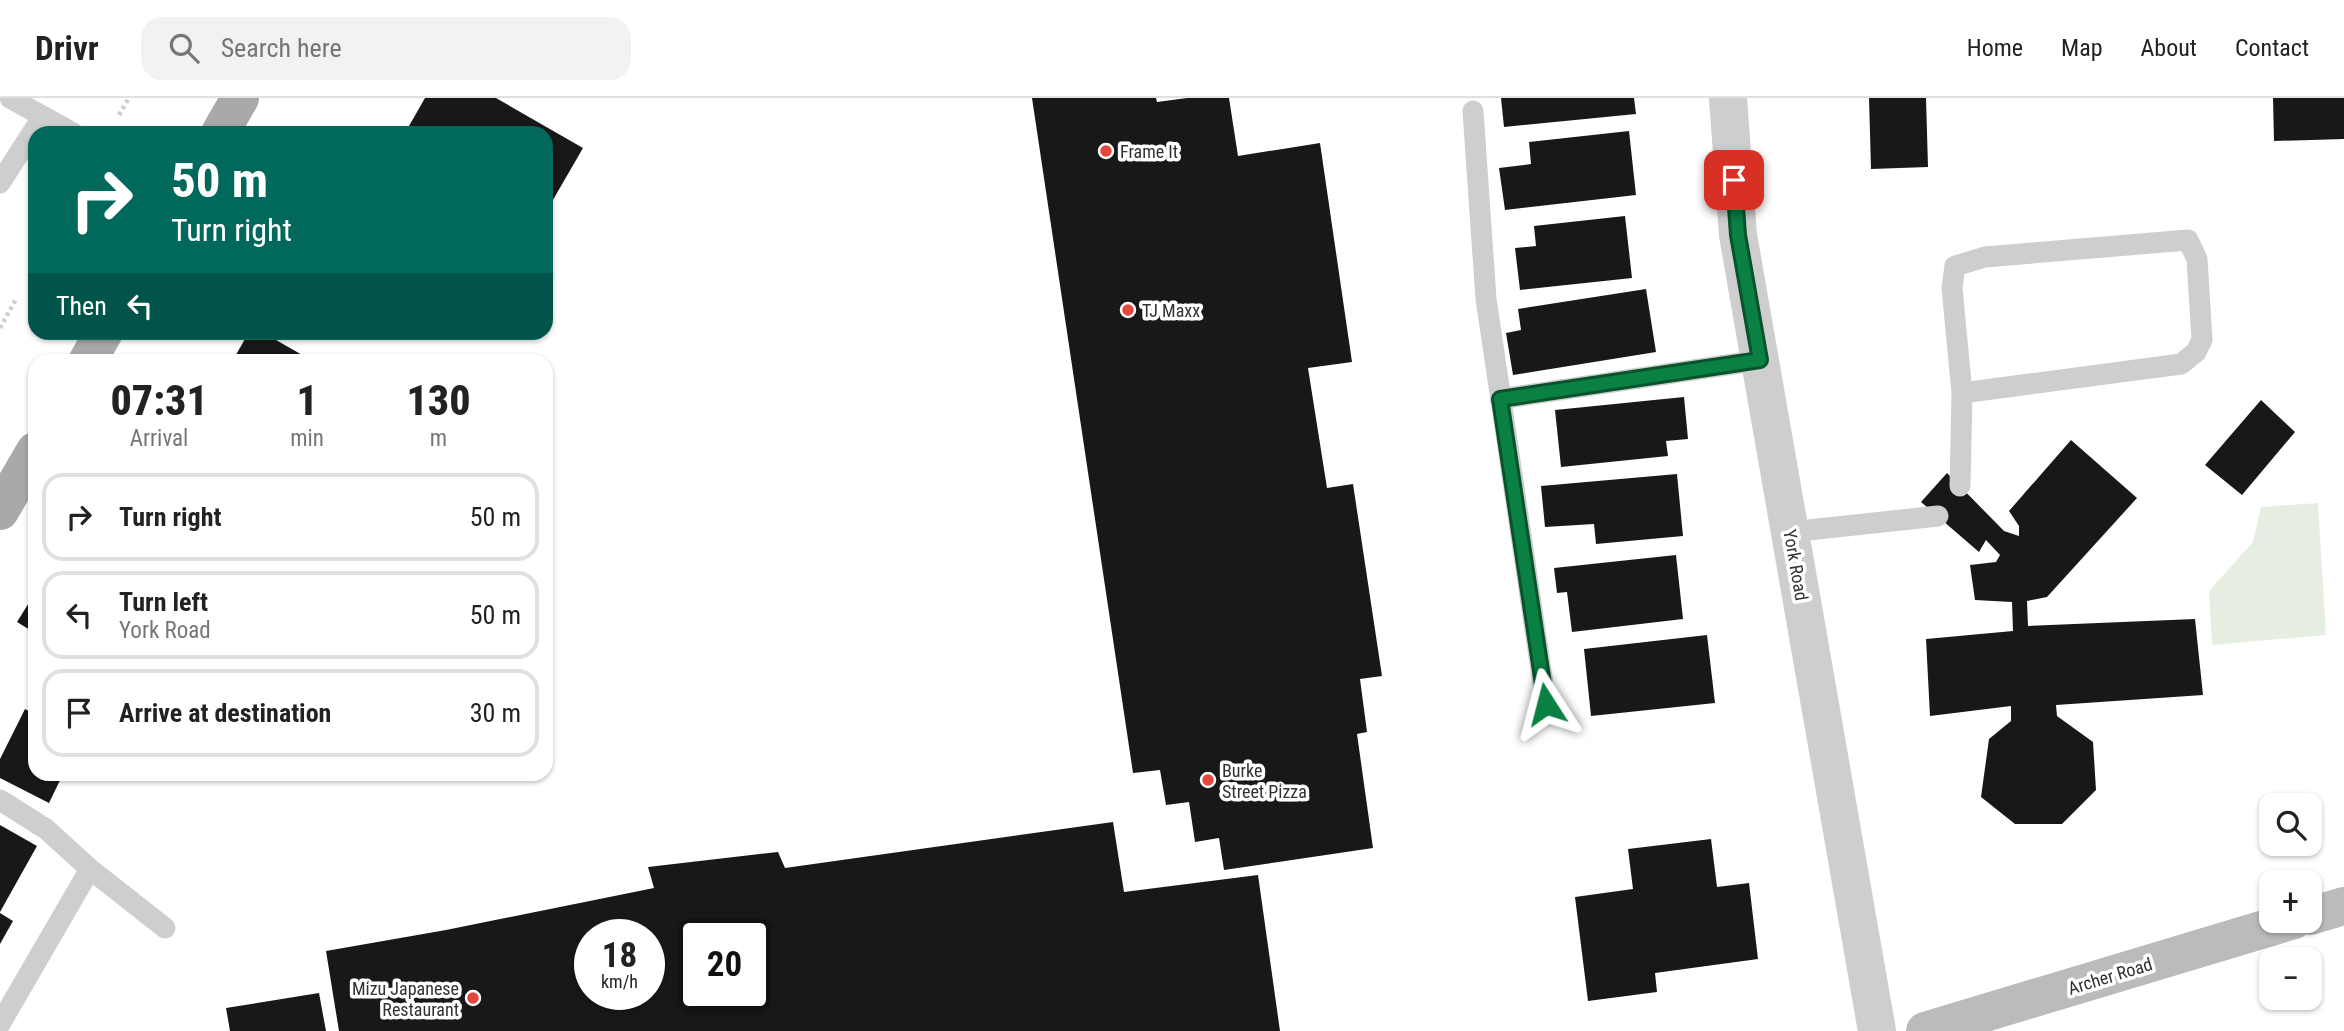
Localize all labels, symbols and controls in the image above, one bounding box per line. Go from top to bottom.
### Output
search box [141,17,631,80]
text: Drivr [35,29,99,68]
icon: search [165,29,203,67]
text: Search here [221,33,342,63]
text: Home [1967,34,2023,62]
text: Map [2061,34,2103,62]
text: About [2141,34,2197,62]
text: Contact [2235,34,2309,62]
place label: Frame It [1120,141,1178,162]
marker: Frame It [1098,143,1114,159]
pin [1704,150,1764,210]
text: 50 m [171,152,268,209]
icon: right [56,154,147,245]
icon: arrive [1715,161,1753,199]
text: Turn right [171,211,292,249]
icon: left [121,287,159,325]
text: Then [56,291,107,321]
place label: TJ Maxx [1142,300,1200,321]
marker: TJ Maxx [1120,302,1136,318]
text: 07:31 [110,376,208,425]
text: 1 [296,376,318,425]
text: 130 [406,376,471,425]
text: Arrival [130,425,188,452]
text: min [290,425,324,452]
text: m [430,425,447,452]
icon: right [60,498,98,536]
text: Turn right [119,502,221,532]
text: 50 m [470,502,521,532]
street label: York Road [1779,528,1813,602]
text: Turn left [119,587,208,617]
icon: left [60,596,98,634]
text: 50 m [470,600,521,630]
text: York Road [119,617,211,644]
position arrow [1509,667,1583,741]
icon: arrive [60,694,98,732]
text: Arrive at destination [119,698,331,728]
text: 30 m [470,698,521,728]
place label: Burke Street Pizza [1222,760,1307,802]
marker: Burke Street Pizza [1200,772,1216,788]
map controls [2259,793,2322,1010]
button: search [2259,793,2322,856]
button: + [2259,870,2322,933]
speed limit sign: 20 [679,919,770,1010]
text: 18 [602,935,637,976]
button: − [2259,947,2322,1010]
street label: Archer Road [2065,953,2155,999]
text: km/h [601,971,638,992]
place label: Mizu Japanese Restaurant [352,978,459,1020]
marker: Mizu Japanese Restaurant [465,990,481,1006]

